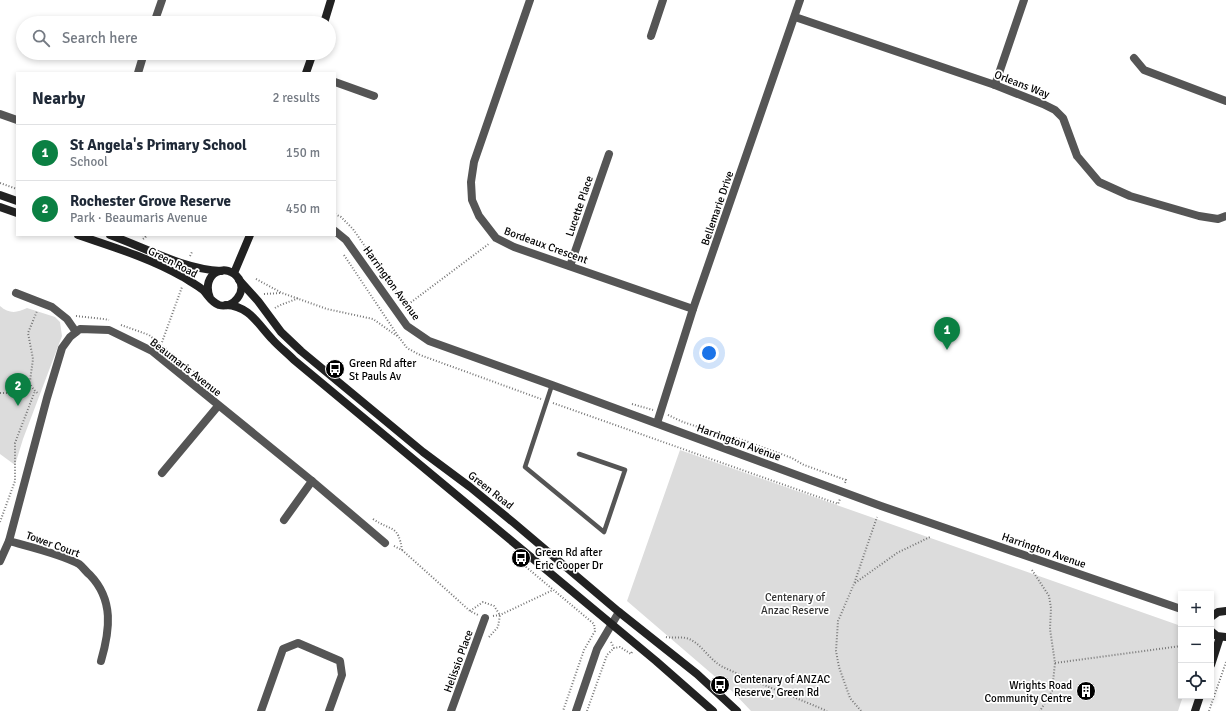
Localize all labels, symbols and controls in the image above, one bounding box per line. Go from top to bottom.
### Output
search box [16,16,336,60]
icon: search [30,27,52,49]
text: Search here [62,29,138,47]
street label: Orleans Way [992,68,1052,101]
text: Nearby [32,88,85,109]
text: 2 results [272,90,320,106]
text: St Angela's Primary School [70,136,247,154]
text: 1 [41,145,49,161]
text: 150 m [286,145,320,161]
text: School [70,154,108,170]
street label: Bellemarie Drive [699,169,736,247]
street label: Lucette Place [563,174,596,238]
text: Rochester Grove Reserve [70,192,231,210]
text: 2 [41,201,49,217]
text: 450 m [286,201,320,217]
text: Park · Beaumaris Avenue [70,210,207,226]
street label: Bordeaux Crescent [502,224,590,267]
street label: Green Road [146,244,200,281]
street label: Harrington Avenue [360,244,423,323]
pin: 1 [934,317,960,350]
street label: Beaumaris Avenue [147,336,224,399]
your location [699,343,719,363]
place label: Green Rd after St Pauls Av [349,357,416,383]
bus stop icon: Green Rd after St Pauls Av [324,358,346,380]
pin: 2 [5,373,31,406]
street label: Harrington Avenue [695,421,783,464]
street label: Green Road [465,469,516,512]
street label: Tower Court [24,529,82,560]
street label: Harrington Avenue [1000,530,1088,571]
place label: Green Rd after Eric Cooper Dr [535,546,603,572]
bus stop icon: Green Rd after Eric Cooper Dr [510,547,532,569]
park label: Centenary of Anzac Reserve [761,591,829,617]
map controls [1178,591,1214,699]
button: + [1178,591,1214,627]
button: − [1178,627,1214,663]
street label: Helissio Place [441,628,476,694]
button: locate [1178,663,1214,699]
place label: Centenary of ANZAC Reserve, Green Rd [734,673,831,699]
bus stop icon: Centenary of ANZAC Reserve, Green Rd [709,674,731,696]
place label: Wrights Road Community Centre [985,679,1072,705]
building icon: Wrights Road Community Centre [1075,680,1097,702]

